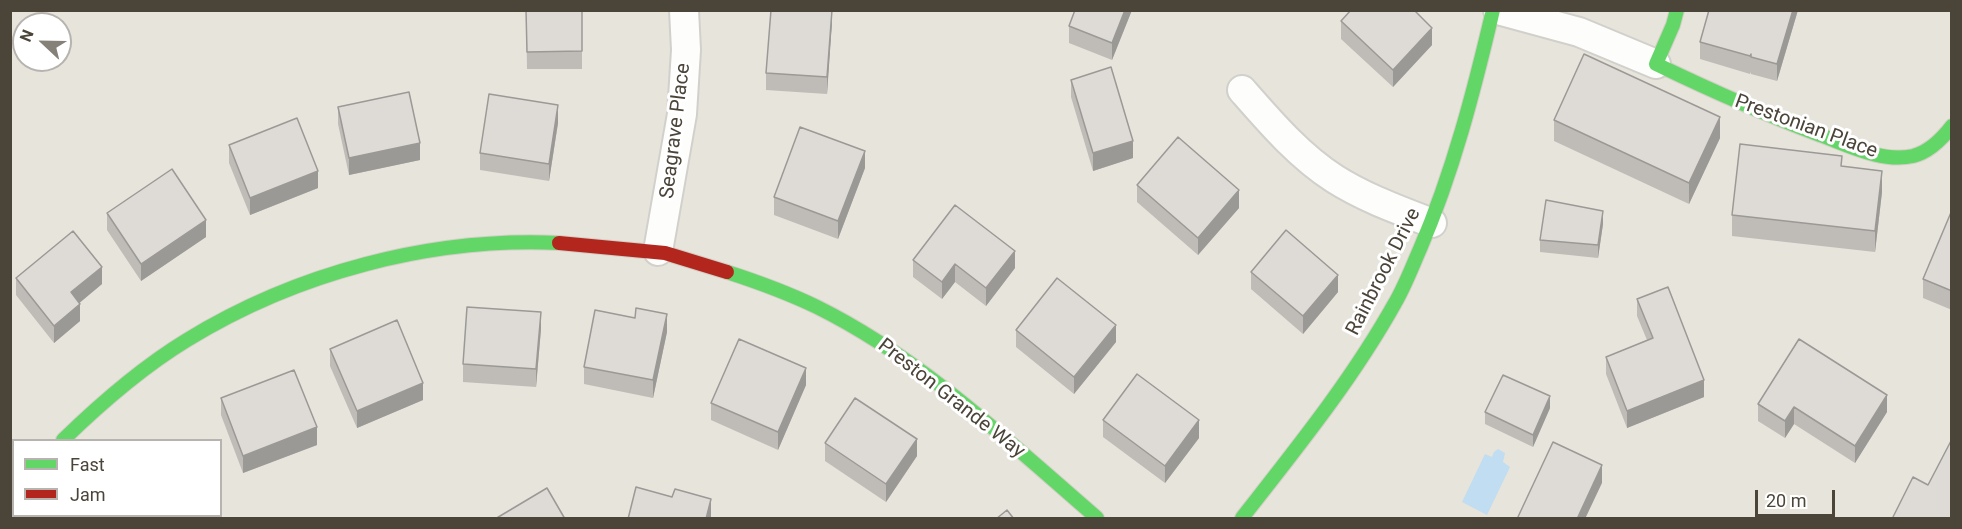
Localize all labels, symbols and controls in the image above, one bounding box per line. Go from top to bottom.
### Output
north arrow [12,12,72,72]
text: N [16,27,38,45]
street label: Seagrave Place [656,62,696,200]
street label: Prestonian Place [1731,90,1881,164]
street label: Rainbrook Drive [1342,204,1426,340]
street label: Preston Grande Way [873,334,1029,464]
legend [12,439,222,517]
text: Fast [70,454,105,475]
scale bar [1758,478,1838,516]
text: Jam [70,484,106,505]
text: 20 m [1766,490,1806,511]

